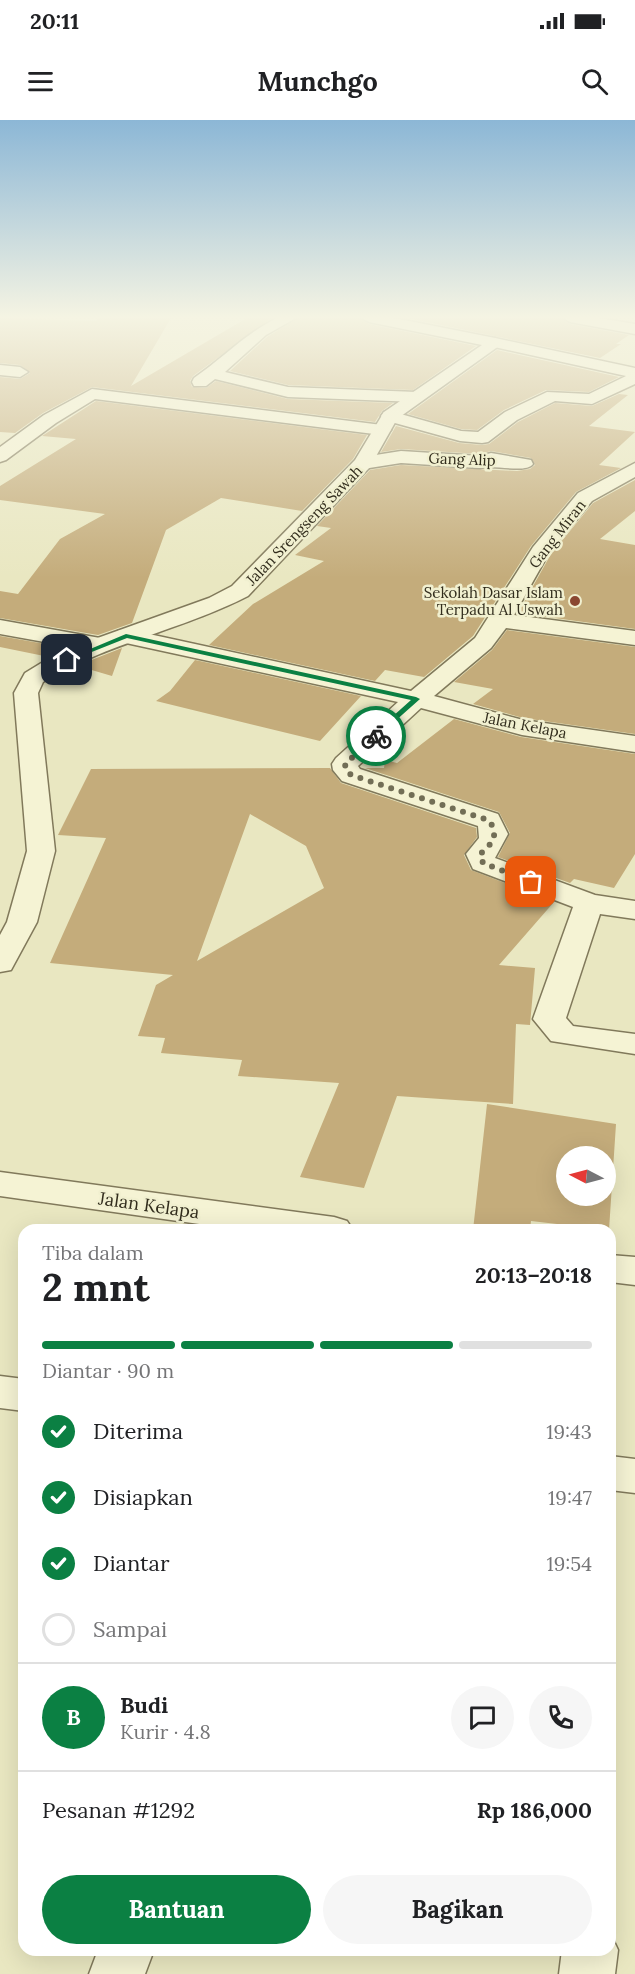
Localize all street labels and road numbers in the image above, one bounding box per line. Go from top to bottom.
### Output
street label: Gang Alip [428,448,496,470]
street label: Jalan Srengseng Sawah [241,461,366,590]
street label: Gang Miran [524,496,590,572]
street label: Jalan Kelapa [481,707,569,742]
street label: Jalan Kelapa [96,1186,201,1223]

